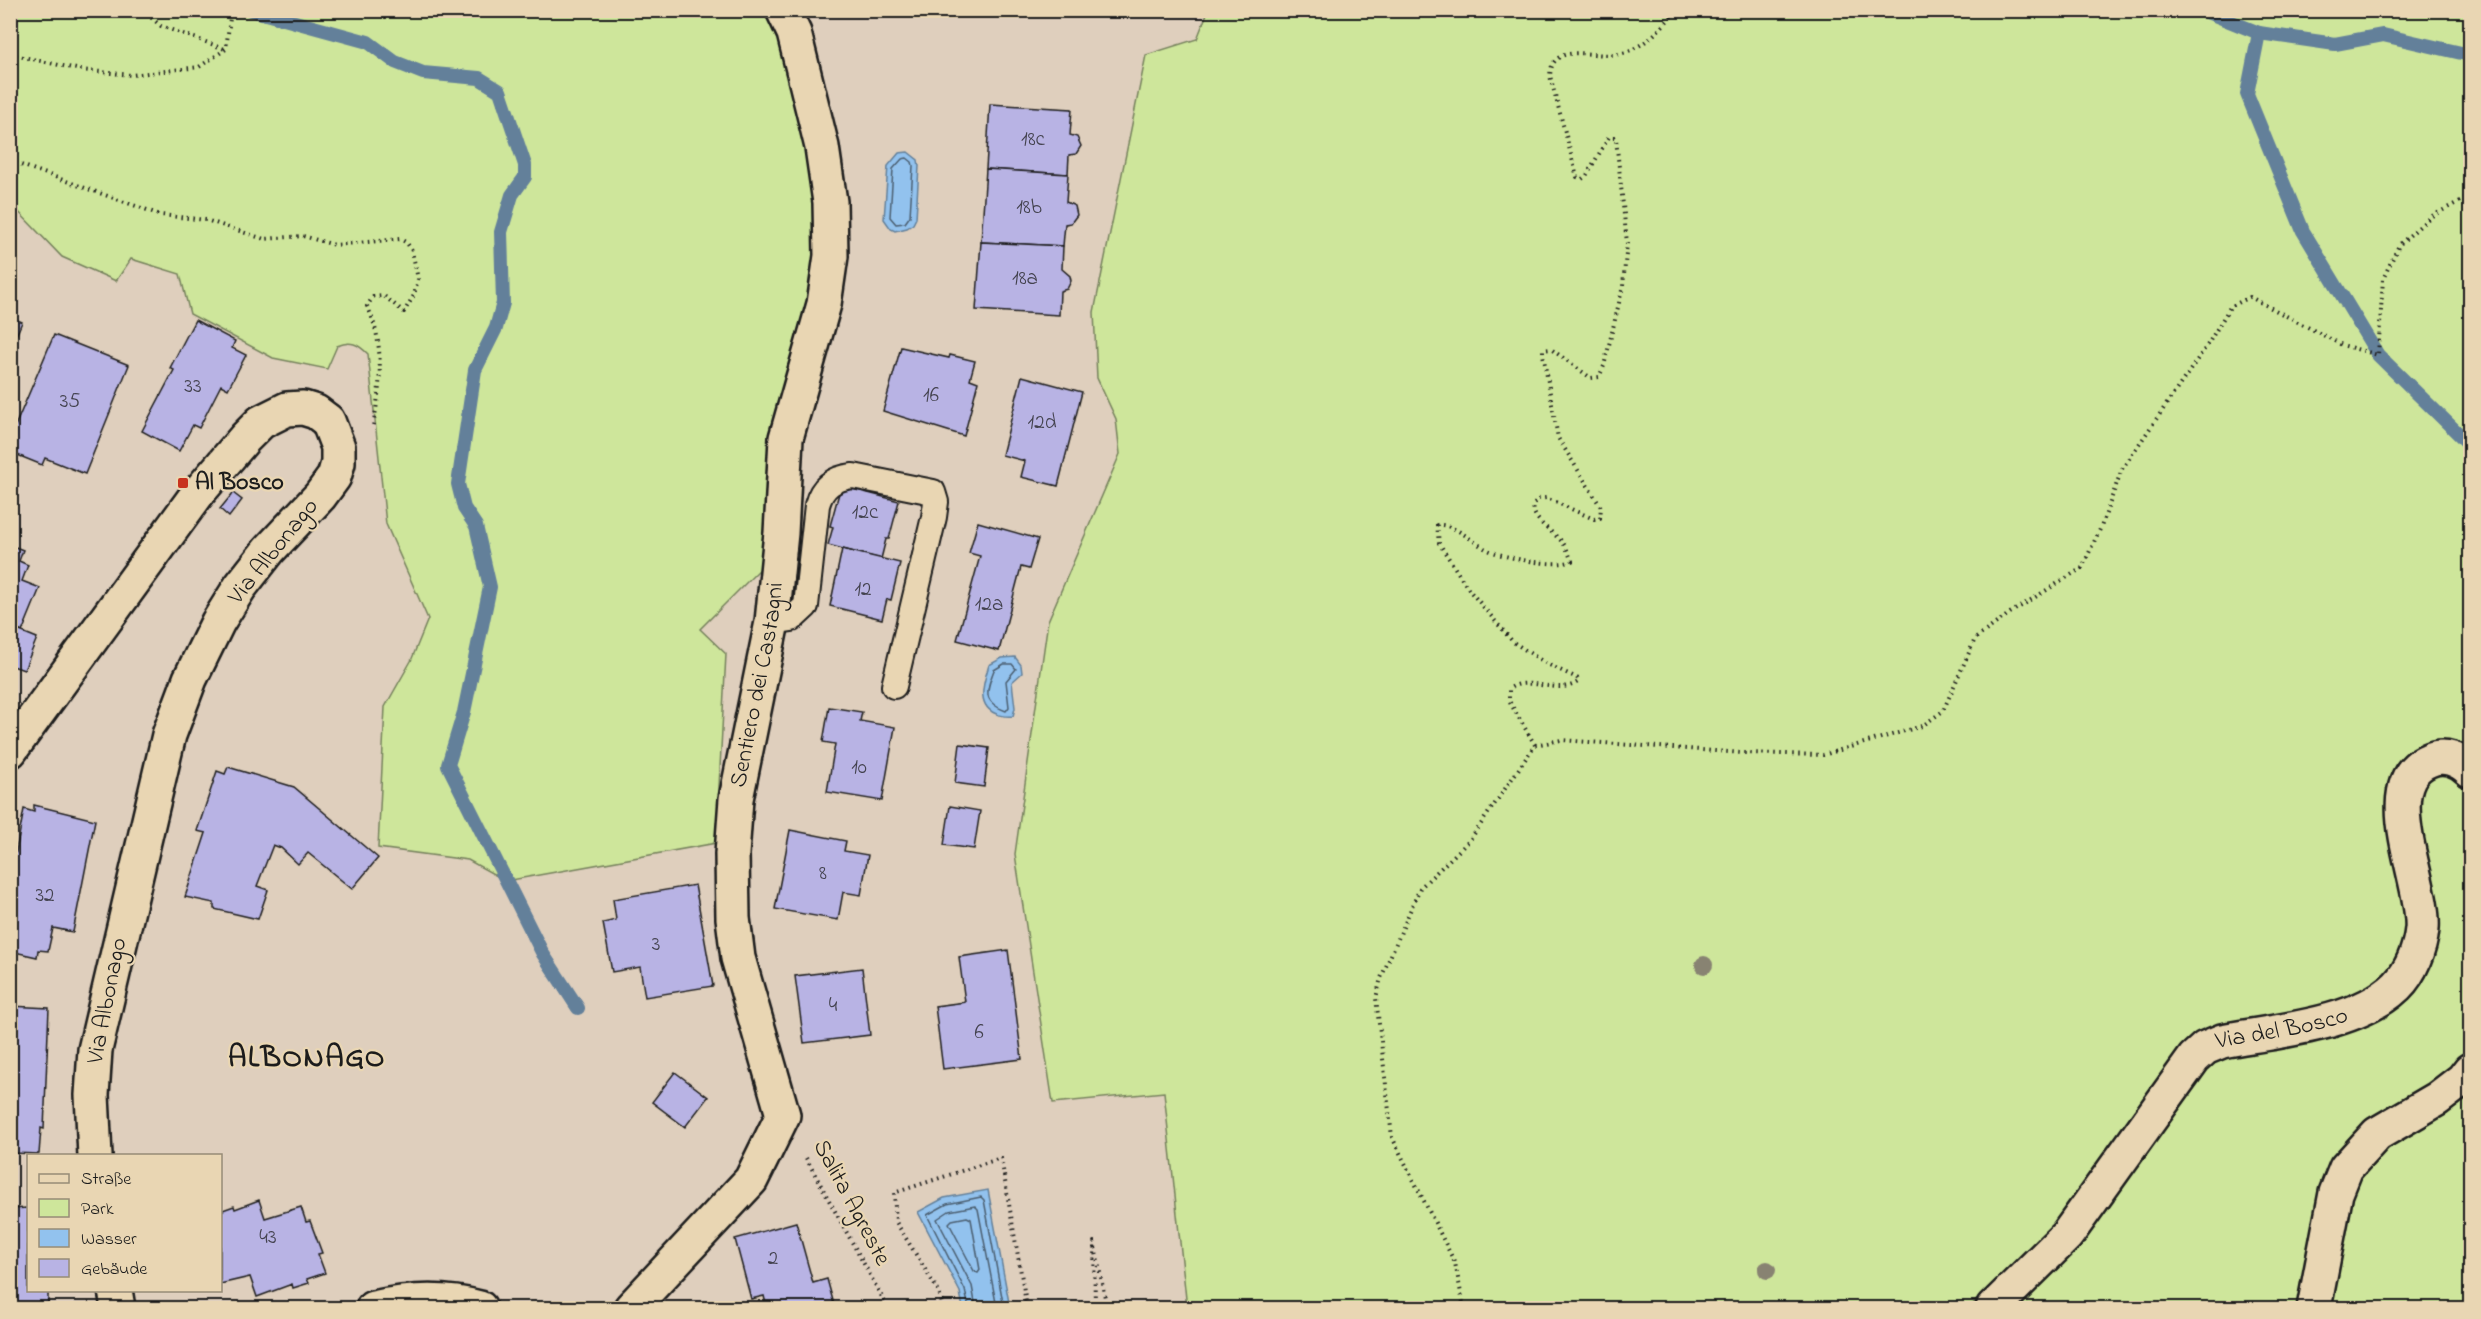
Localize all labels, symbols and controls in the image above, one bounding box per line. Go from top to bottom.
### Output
house number: 18c [1021,125,1046,155]
house number: 18b [1016,193,1042,223]
house number: 18a [1012,264,1038,294]
house number: 33 [184,372,202,402]
house number: 16 [923,381,939,411]
house number: 35 [60,387,80,417]
house number: 12d [1028,408,1057,438]
place label: Al Bosco [195,466,284,501]
marker: Al Bosco [176,476,190,490]
street label: Via Albonago [220,491,328,613]
house number: 12c [852,498,879,528]
house number: 12 [854,575,872,605]
street label: Sentiero dei Castagni [721,581,793,790]
house number: 12a [975,590,1003,620]
house number: 10 [851,753,867,783]
house number: 8 [819,859,827,889]
house number: 32 [35,881,55,911]
house number: 3 [652,930,660,960]
street label: Via Albonago [78,935,137,1068]
house number: 4 [829,991,838,1021]
street label: Via del Bosco [2212,998,2353,1060]
house number: 6 [974,1018,984,1048]
district label: ALBONAGO [228,1037,386,1081]
street label: Salita Agreste [803,1134,899,1273]
legend [27,1154,222,1292]
text: Straße [81,1167,132,1193]
text: Park [81,1197,114,1223]
house number: 43 [259,1223,277,1253]
text: Wasser [81,1227,137,1253]
house number: 2 [768,1244,778,1274]
text: Gebäude [81,1257,148,1283]

